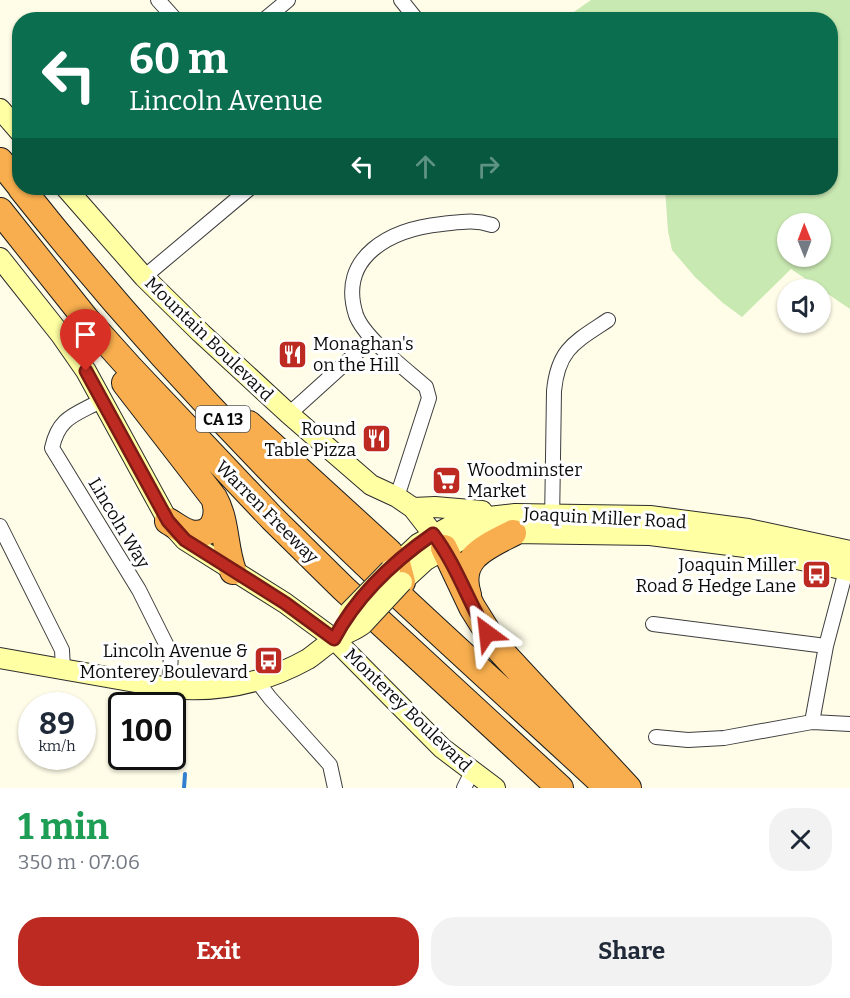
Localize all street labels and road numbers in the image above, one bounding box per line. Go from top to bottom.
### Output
street label: Mountain Boulevard [140,272,278,406]
road number: CA 13 [196,406,250,432]
street label: Warren Freeway [211,456,323,568]
street label: Lincoln Way [83,474,155,573]
street label: Joaquin Miller Road [522,503,687,533]
street label: Monterey Boulevard [340,644,476,777]

